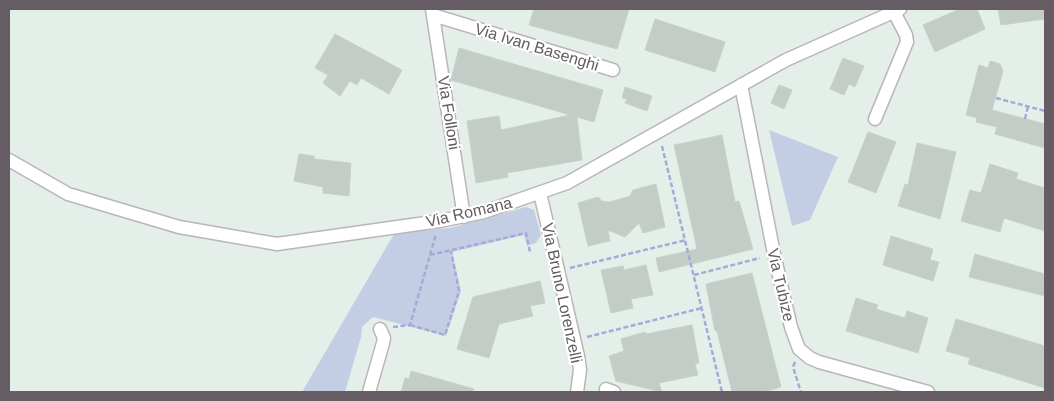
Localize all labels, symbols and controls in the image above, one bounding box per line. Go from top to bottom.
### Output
street label: Via Ivan Basenghi [473,20,601,74]
street label: Via Folloni [435,75,463,151]
street label: Via Romana [424,194,514,230]
street label: Via Bruno Lorenzelli [539,221,585,365]
street label: Via Tubize [764,247,798,323]

